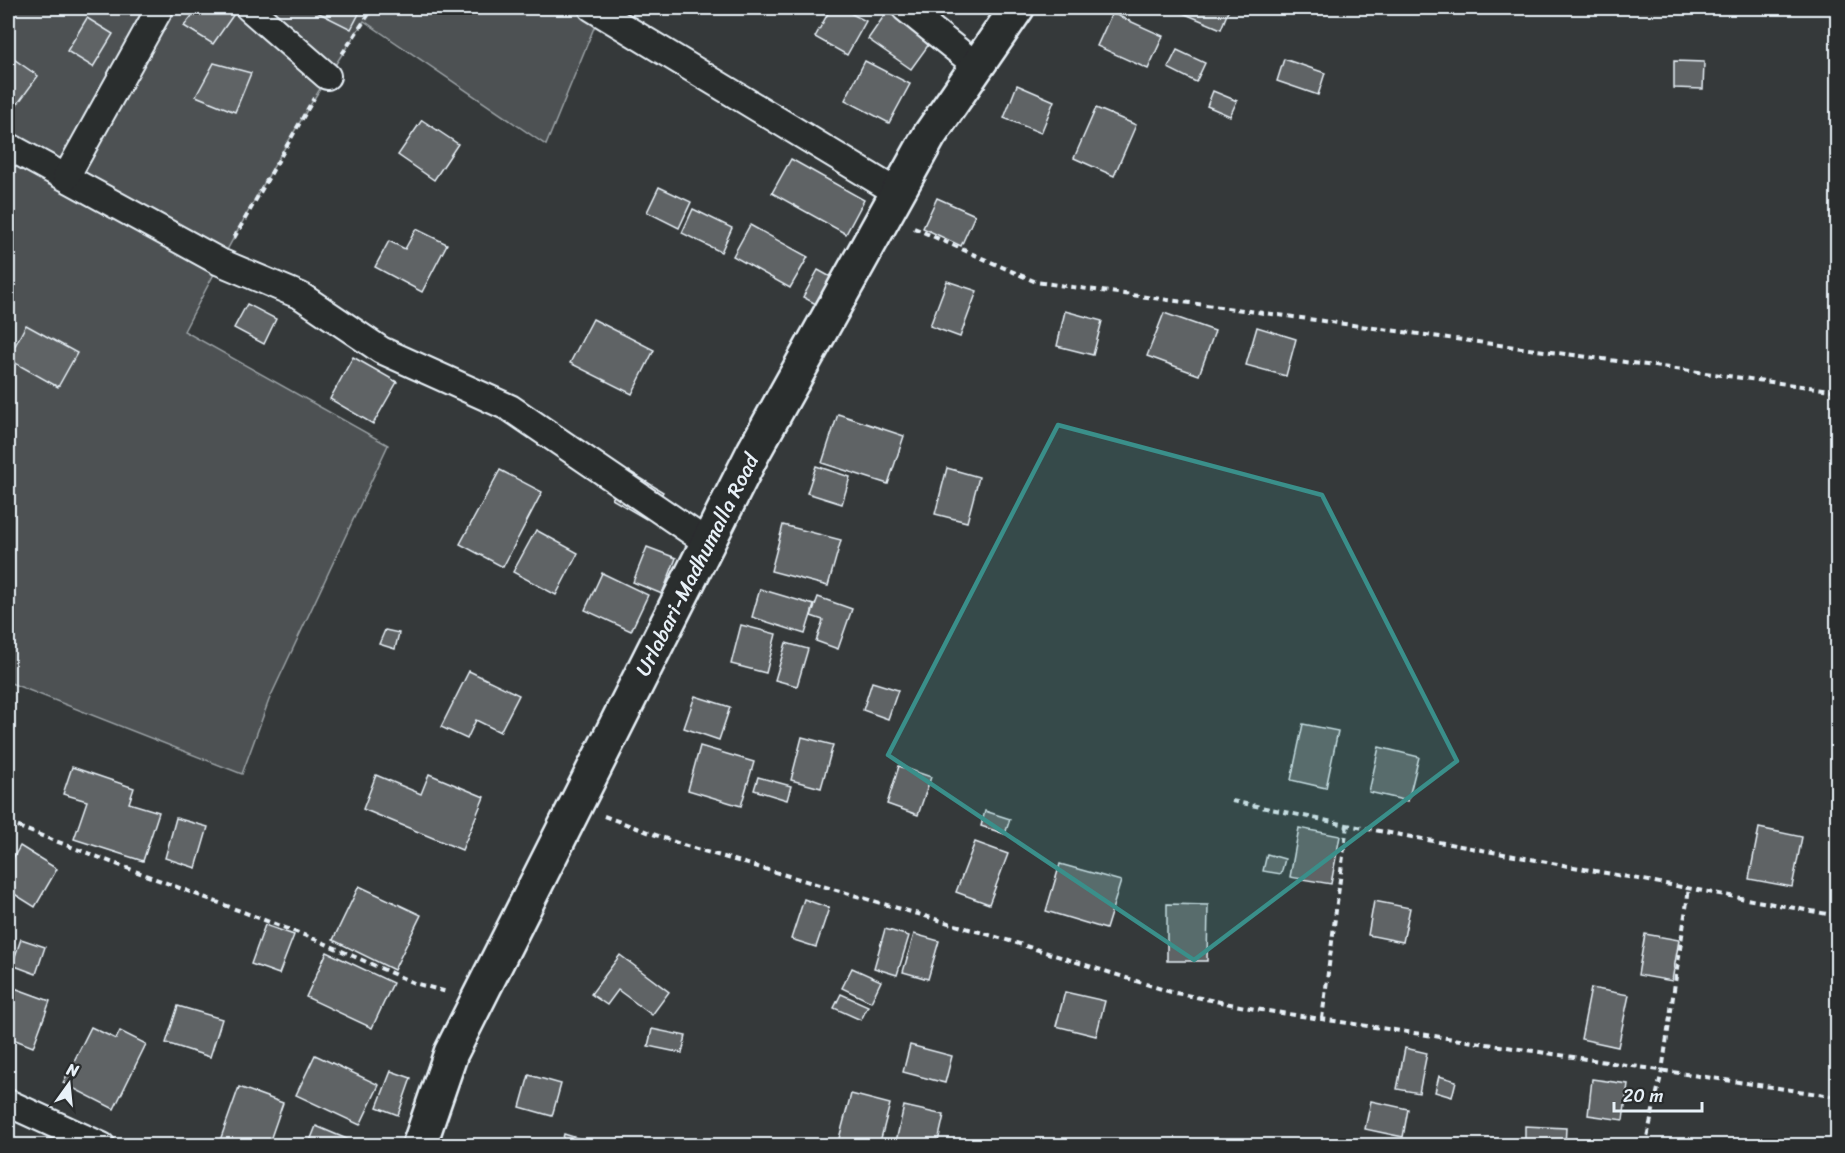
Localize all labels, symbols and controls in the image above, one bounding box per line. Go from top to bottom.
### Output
street label: Urlabari-Madhumalla Road [624,445,771,683]
north arrow [39,1054,99,1114]
text: N [63,1054,83,1086]
scale bar [1614,1075,1702,1113]
text: 20 m [1623,1080,1663,1112]

